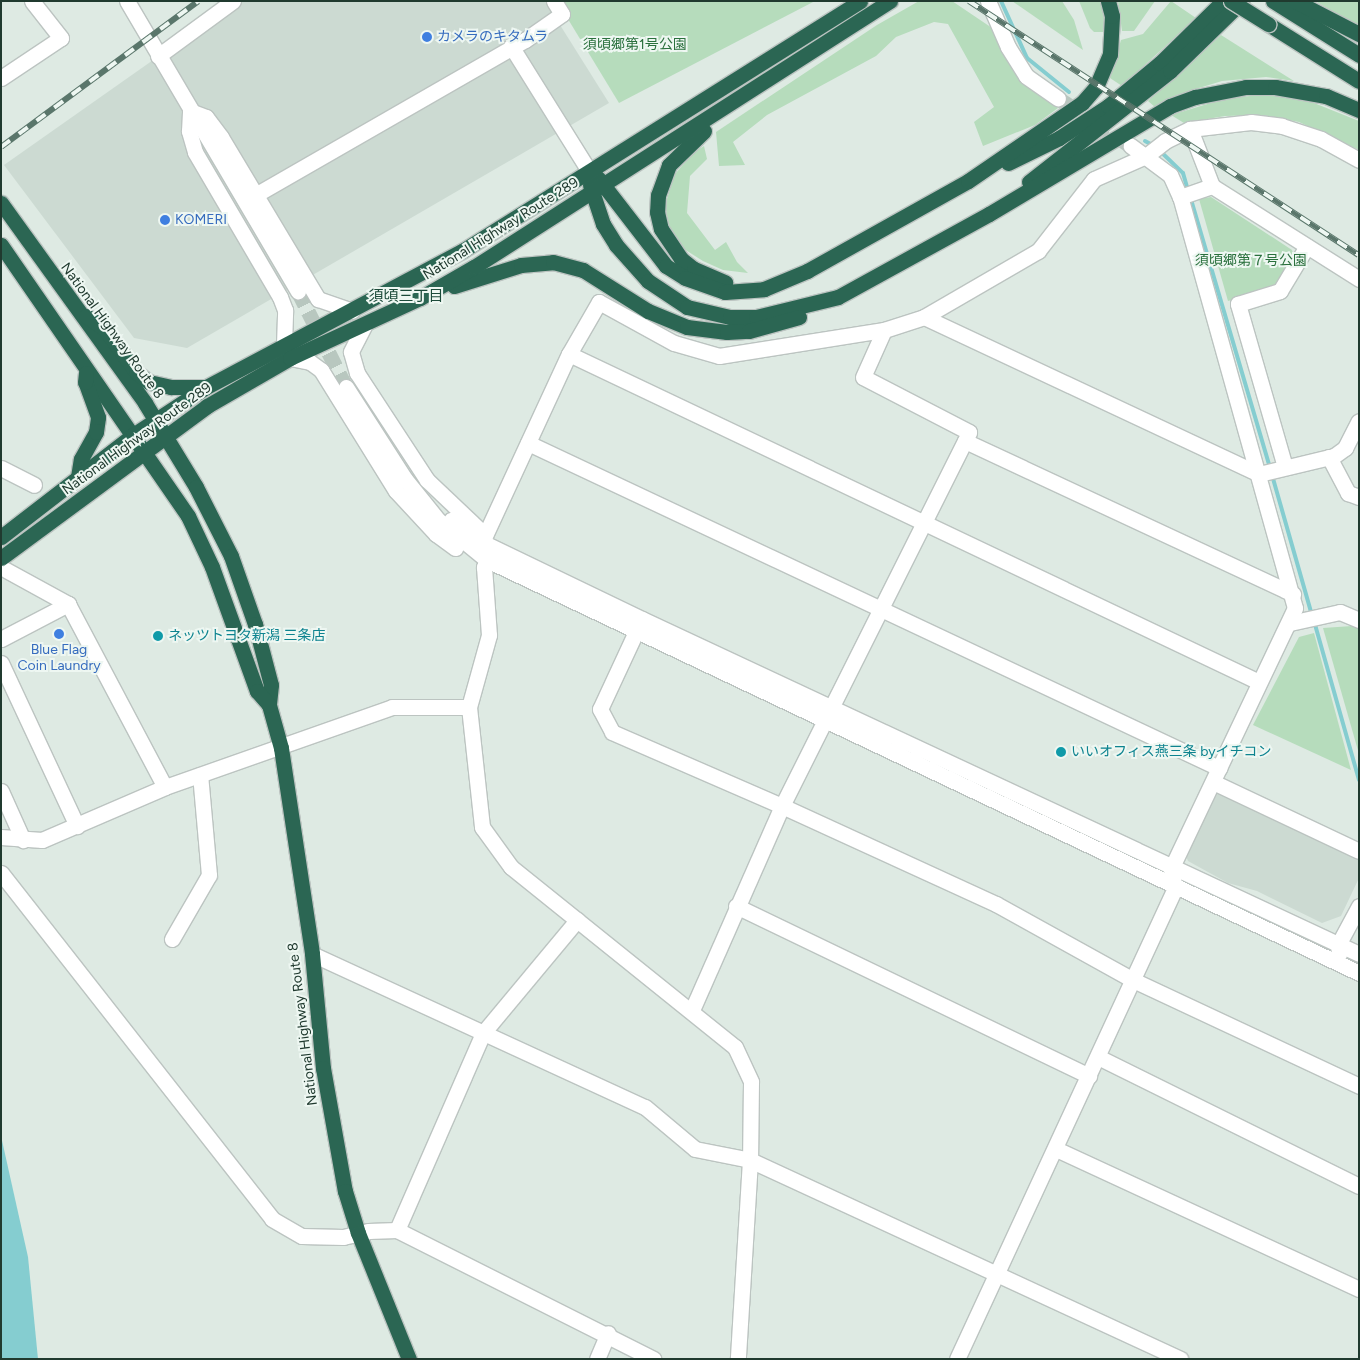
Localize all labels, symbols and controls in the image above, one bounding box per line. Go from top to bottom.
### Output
place label: カメラのキタムラ [437,29,549,45]
marker: カメラのキタムラ [421,31,433,43]
park label: 須頃郷第1号公園 [583,37,687,53]
street label: National Highway Route 289 [420,174,582,284]
place label: KOMERI [175,212,227,228]
marker: KOMERI [159,214,171,226]
park label: 須頃郷第７号公園 [1195,253,1307,269]
street label: National Highway Route 8 [57,260,167,402]
district label: 須頃三丁目 [369,288,443,306]
street label: National Highway Route 289 [59,379,215,499]
marker: Blue Flag Coin Laundry [53,628,65,640]
place label: ネッツトヨタ新潟 三条店 [168,628,325,644]
marker: ネッツトヨタ新潟 三条店 [152,630,164,642]
place label: Blue Flag Coin Laundry [17,642,101,674]
place label: いいオフィス燕三条 byイチコン [1071,744,1272,760]
marker: いいオフィス燕三条 byイチコン [1055,746,1067,758]
street label: National Highway Route 8 [285,942,321,1106]

